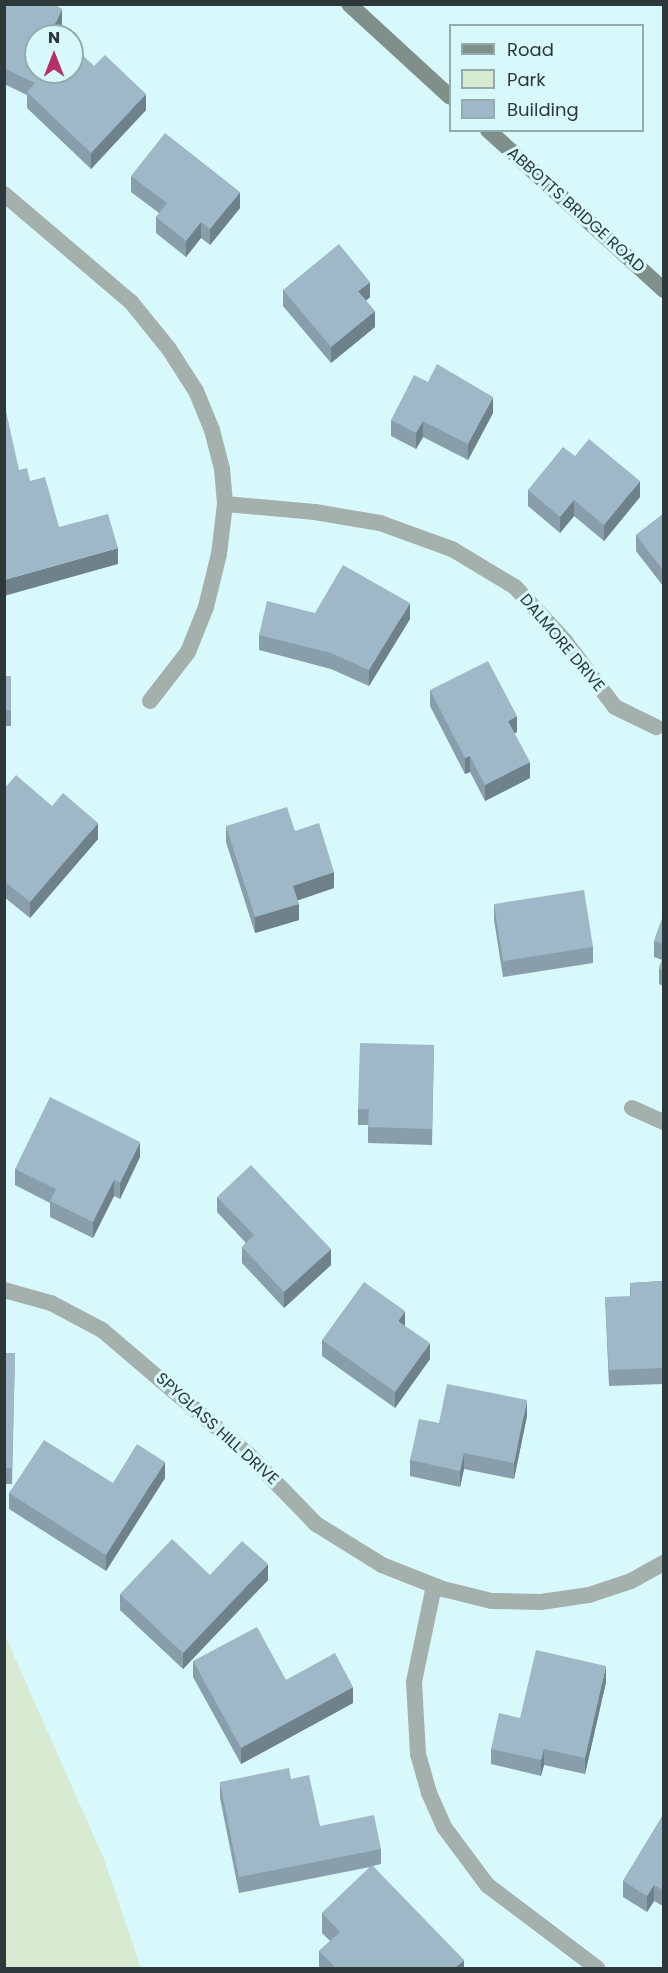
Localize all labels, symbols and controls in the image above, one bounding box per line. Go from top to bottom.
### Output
north arrow [24,24,84,84]
legend [449,24,644,132]
text: N [48,26,60,49]
text: Road [507,37,554,62]
text: Park [507,67,546,92]
text: Building [507,97,579,122]
street label: ABBOTTS BRIDGE ROAD [503,143,649,277]
street label: DALMORE DRIVE [516,590,608,696]
street label: SPYGLASS HILL DRIVE [152,1369,282,1489]

